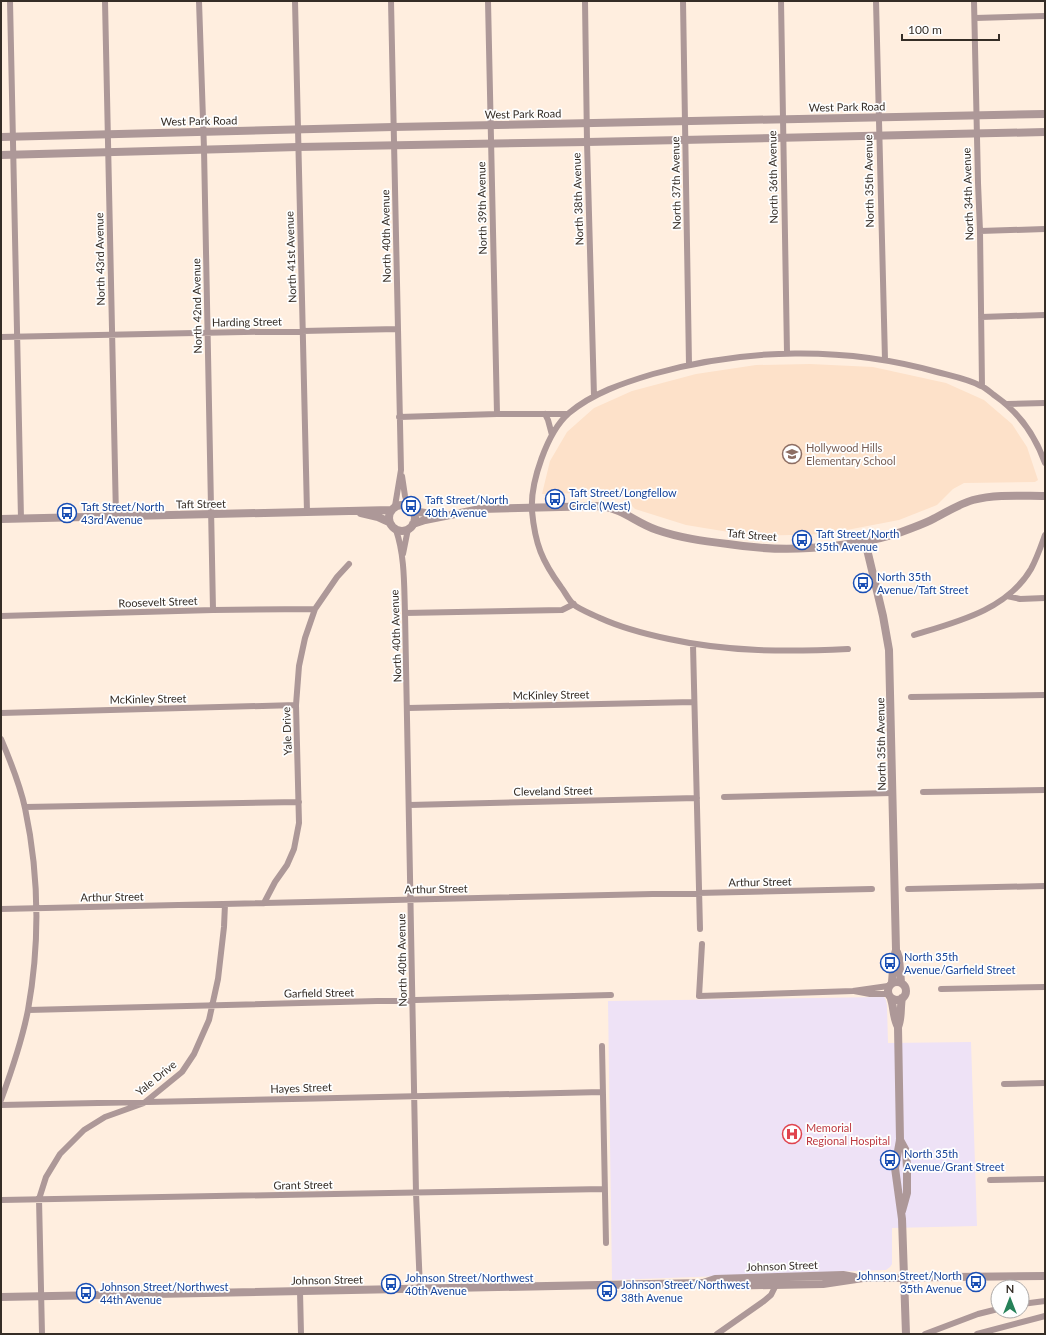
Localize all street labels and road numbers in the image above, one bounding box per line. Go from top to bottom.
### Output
street label: West Park Road [808,99,886,114]
street label: West Park Road [484,106,562,121]
street label: West Park Road [160,113,238,128]
street label: North 36th Avenue [765,130,780,224]
street label: North 35th Avenue [861,134,876,228]
street label: North 37th Avenue [668,136,683,230]
street label: North 34th Avenue [959,147,976,241]
street label: North 38th Avenue [569,152,586,246]
street label: North 39th Avenue [474,161,489,255]
street label: North 40th Avenue [378,189,393,283]
street label: North 41st Avenue [282,211,299,303]
street label: North 43rd Avenue [92,212,107,306]
street label: North 42nd Avenue [189,258,204,354]
street label: Harding Street [212,314,282,329]
street label: Taft Street [176,497,226,510]
street label: Taft Street [727,526,778,543]
street label: North 40th Avenue [387,589,404,683]
street label: Roosevelt Street [118,594,198,609]
street label: McKinley Street [513,687,590,702]
street label: McKinley Street [110,691,187,706]
street label: North 35th Avenue [873,697,888,791]
street label: Yale Drive [279,706,294,756]
street label: Cleveland Street [513,783,593,798]
street label: Arthur Street [728,874,792,889]
street label: Arthur Street [404,881,468,896]
street label: Arthur Street [80,889,144,904]
street label: North 40th Avenue [394,913,409,1007]
street label: Garfield Street [284,985,354,1000]
street label: Yale Drive [133,1057,179,1098]
street label: Hayes Street [270,1080,332,1095]
street label: Grant Street [273,1177,333,1192]
street label: Johnson Street [746,1258,818,1273]
street label: Johnson Street [291,1272,363,1287]

